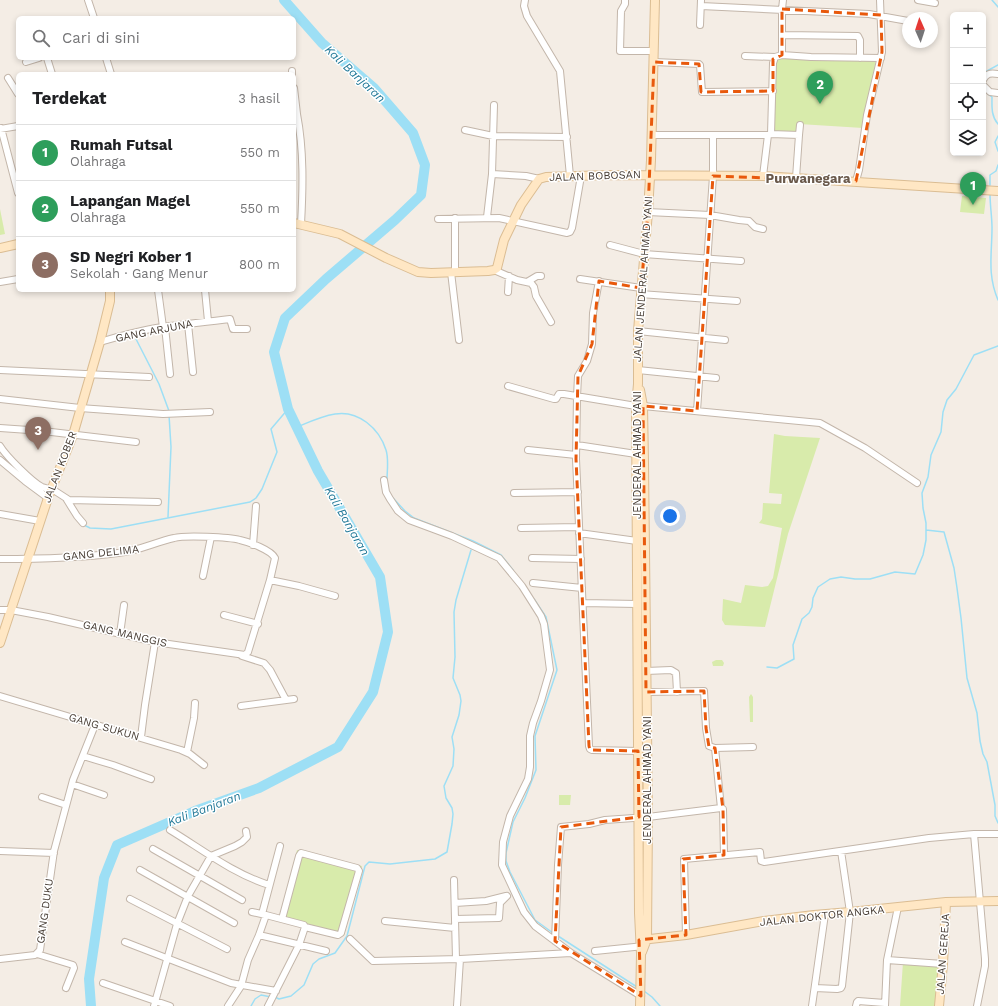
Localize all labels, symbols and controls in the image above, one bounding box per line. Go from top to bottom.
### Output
north arrow [902,12,938,48]
map controls [950,12,986,156]
button: + [950,12,986,48]
search box [16,16,296,60]
icon: search [30,27,52,49]
text: Cari di sini [62,29,140,47]
water label: Kali Banjaran [322,43,388,105]
button: − [950,48,986,84]
pin: 2 [807,71,833,104]
button: locate [950,84,986,120]
text: Terdekat [32,88,107,108]
text: 3 hasil [238,91,280,106]
button: layers [950,120,986,156]
text: Rumah Futsal [70,136,172,154]
text: 1 [42,145,48,160]
text: 550 m [240,145,280,160]
text: Olahraga [70,154,126,169]
street label: JALAN BOBOSAN [549,168,641,184]
district label: Purwanegara [766,171,851,186]
pin: 1 [960,172,986,205]
text: Lapangan Magel [70,192,190,210]
street label: JALAN JENDERAL AHMAD YANI [631,196,655,362]
text: 2 [41,201,49,216]
text: 550 m [240,201,280,216]
text: Olahraga [70,210,126,225]
text: SD Negri Kober 1 [70,248,192,266]
text: 3 [41,257,49,272]
text: 800 m [239,257,280,272]
text: Sekolah · Gang Menur [70,266,208,281]
street label: GANG ARJUNA [114,317,194,345]
street label: JENDERAL AHMAD YANI [631,391,644,519]
pin: 3 [25,417,51,450]
street label: JALAN KOBER [40,429,80,505]
water label: Kali Banjaran [322,484,372,558]
your location [660,506,680,526]
street label: GANG DELIMA [62,543,140,563]
street label: GANG MANGGIS [82,618,168,650]
street label: GANG SUKUN [67,711,141,743]
street label: JENDERAL AHMAD YANI [641,716,654,844]
water label: Kali Banjaran [165,789,243,829]
street label: GANG DUKU [34,878,56,944]
street label: JALAN DOKTOR ANGKA [759,903,885,929]
street label: JALAN GEREJA [934,913,952,995]

